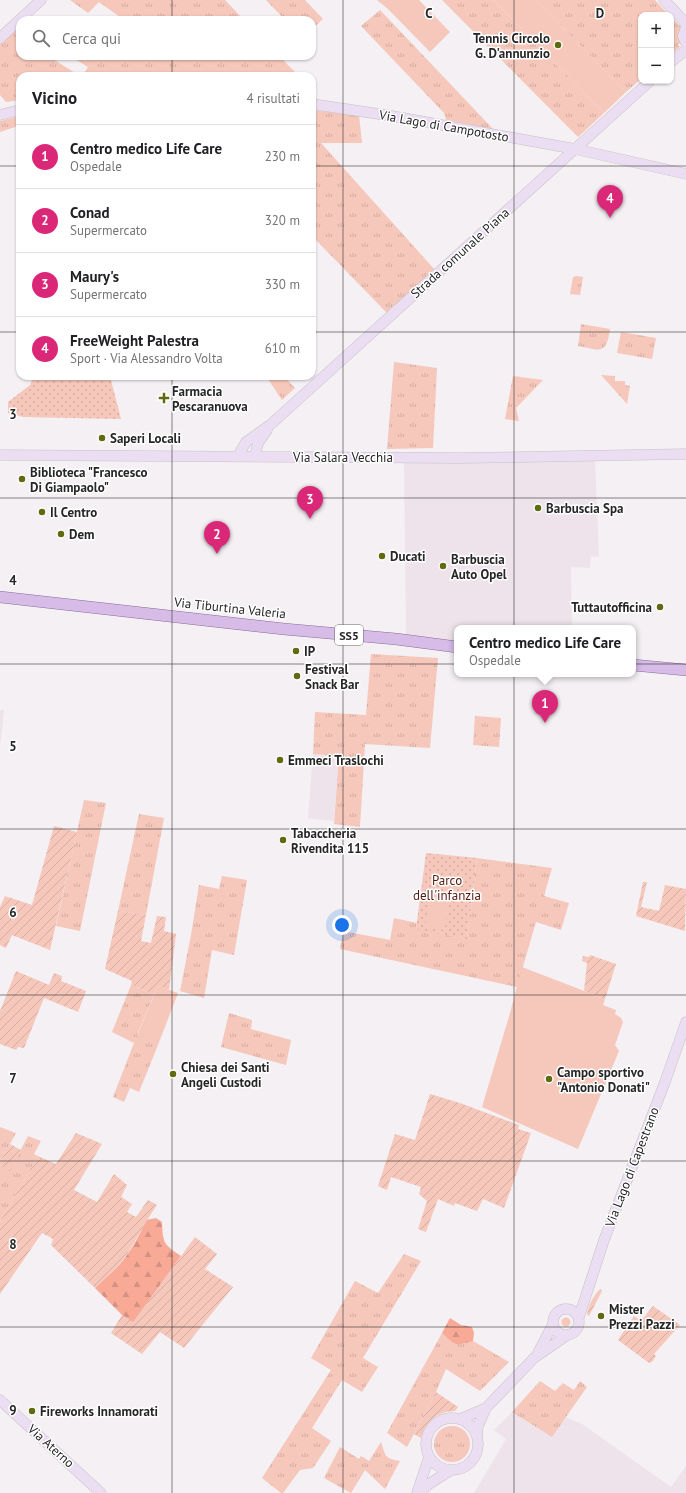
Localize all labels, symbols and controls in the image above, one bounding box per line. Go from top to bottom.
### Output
text: C [425,5,433,22]
text: D [596,5,604,22]
map controls [638,12,674,84]
button: + [638,12,674,48]
search box [16,16,316,60]
icon: search [30,27,52,49]
text: Cerca qui [62,29,121,48]
place label: Tennis Circolo G. D'annunzio [473,30,550,62]
marker: Tennis Circolo G. D'annunzio [553,40,563,50]
button: − [638,48,674,84]
text: Vicino [32,87,77,109]
text: 4 risultati [247,90,300,107]
street label: Via Lago di Campotosto [377,106,510,146]
text: Centro medico Life Care [70,139,222,158]
text: 1 [41,148,49,165]
text: 230 m [265,148,300,165]
text: Ospedale [70,158,122,175]
pin: 4 [597,185,623,218]
text: Conad [70,203,110,222]
street label: Strada comunale Piana [407,204,513,302]
text: 2 [41,212,49,229]
text: 320 m [265,212,300,229]
text: Supermercato [70,222,147,239]
text: Maury's [70,267,119,286]
text: 3 [41,276,49,293]
text: 330 m [265,276,300,293]
text: Supermercato [70,286,147,303]
text: FreeWeight Palestra [70,331,199,350]
text: 4 [41,340,49,357]
text: 610 m [265,340,300,357]
text: Sport · Via Alessandro Volta [70,350,223,367]
place label: Farmacia Pescaranuova [172,383,248,415]
marker: Farmacia Pescaranuova [159,393,169,403]
text: 3 [9,406,17,423]
place label: Saperi Locali [110,430,181,447]
marker: Saperi Locali [97,433,107,443]
street label: Via Salara Vecchia [292,449,393,466]
place label: Biblioteca "Francesco Di Giampaolo" [30,464,148,496]
marker: Biblioteca "Francesco Di Giampaolo" [17,474,27,484]
pin: 3 [297,486,323,519]
place label: Barbuscia Spa [546,500,623,517]
marker: Barbuscia Spa [533,503,543,513]
place label: Il Centro [50,504,97,521]
marker: Il Centro [37,507,47,517]
pin: 2 [204,521,230,554]
place label: Dem [69,526,94,543]
marker: Dem [56,529,66,539]
place label: Ducati [390,548,426,565]
marker: Ducati [377,551,387,561]
place label: Barbuscia Auto Opel [451,551,507,583]
marker: Barbuscia Auto Opel [438,561,448,571]
text: 4 [9,572,17,589]
street label: Via Tiburtina Valeria [172,594,287,622]
place label: Tuttautofficina [571,599,652,616]
marker: Tuttautofficina [655,602,665,612]
road number: SS5 [335,625,363,645]
popup [454,625,636,677]
text: Centro medico Life Care [469,633,621,652]
place label: IP [304,643,316,660]
marker: IP [291,646,301,656]
text: Ospedale [469,652,521,669]
place label: Festival Snack Bar [305,661,359,693]
marker: Festival Snack Bar [292,671,302,681]
pin: 1 [532,690,558,723]
text: 5 [9,738,17,755]
place label: Emmeci Traslochi [288,752,384,769]
marker: Emmeci Traslochi [275,755,285,765]
place label: Tabaccheria Rivendita 115 [291,825,369,857]
marker: Tabaccheria Rivendita 115 [278,835,288,845]
park label: Parco dell'infanzia [413,872,481,904]
text: 6 [9,904,17,921]
your location [332,915,352,935]
place label: Chiesa dei Santi Angeli Custodi [181,1059,270,1091]
place label: Campo sportivo "Antonio Donati" [557,1064,650,1096]
marker: Chiesa dei Santi Angeli Custodi [168,1069,178,1079]
text: 7 [9,1070,17,1087]
marker: Campo sportivo "Antonio Donati" [544,1074,554,1084]
street label: Via Lago di Capestrano [601,1105,663,1230]
text: 8 [9,1236,17,1253]
place label: Mister Prezzi Pazzi [609,1301,675,1333]
marker: Mister Prezzi Pazzi [596,1311,606,1321]
text: 9 [9,1402,17,1419]
place label: Fireworks Innamorati [40,1403,158,1420]
marker: Fireworks Innamorati [27,1406,37,1416]
street label: Via Aterno [23,1420,78,1471]

